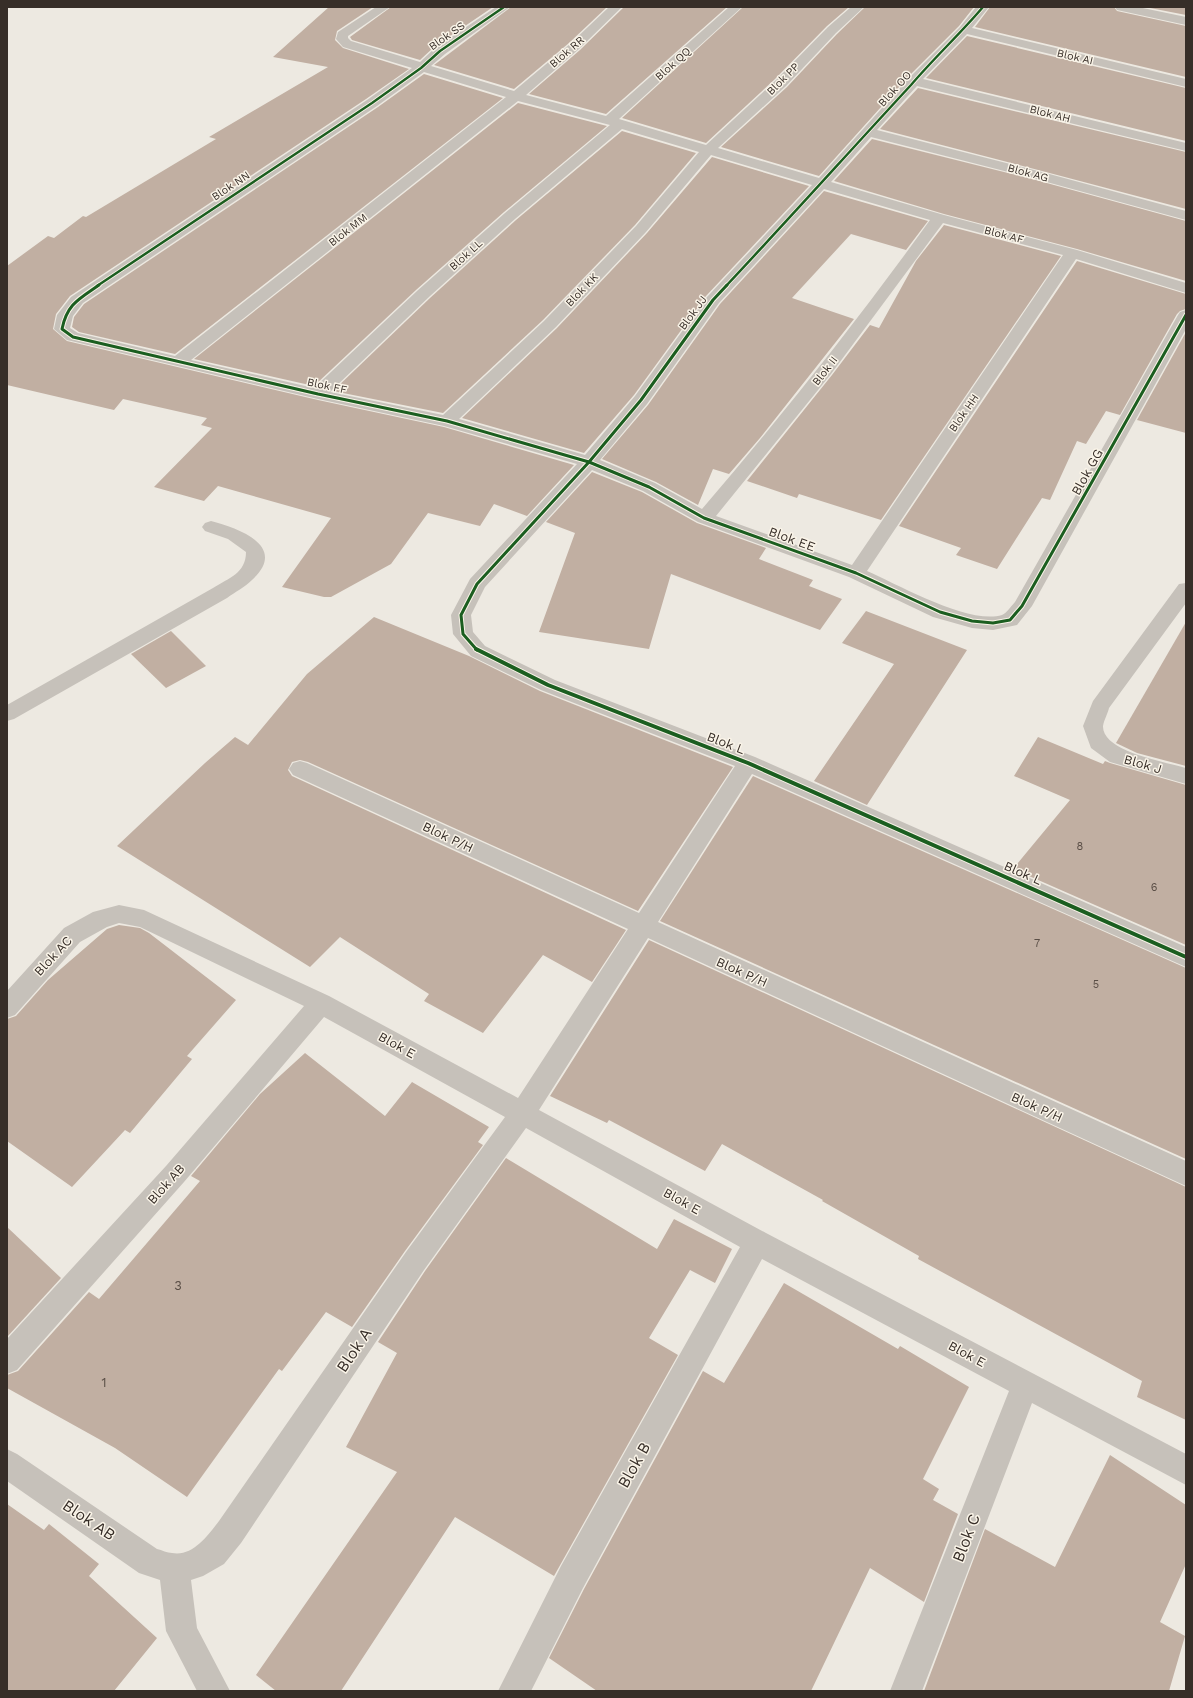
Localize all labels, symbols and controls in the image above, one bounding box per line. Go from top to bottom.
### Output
street label: Blok SS [426,19,468,53]
street label: Blok RR [547,33,587,71]
street label: Blok QQ [653,45,693,83]
street label: Blok AI [1056,47,1094,67]
street label: Blok PP [764,60,802,98]
street label: Blok OO [876,69,914,109]
street label: Blok AH [1028,103,1072,125]
street label: Blok AG [1006,161,1050,185]
street label: Blok NN [210,169,252,203]
street label: Blok MM [326,211,370,249]
street label: Blok AF [983,223,1025,247]
street label: Blok LL [447,236,486,273]
street label: Blok KK [563,271,601,309]
street label: Blok JJ [676,293,710,333]
street label: Blok II [810,354,840,388]
street label: Blok FF [306,375,348,397]
street label: Blok HH [946,392,982,434]
street label: Blok GG [1068,446,1106,498]
street label: Blok EE [767,524,817,554]
street label: Blok L [705,729,747,757]
street label: Blok J [1122,751,1164,777]
street label: Blok P/H [420,819,476,855]
house number: 8 [1077,840,1084,853]
street label: Blok L [1002,858,1044,888]
house number: 6 [1151,881,1158,894]
street label: Blok AC [31,933,75,979]
house number: 7 [1034,937,1040,950]
street label: Blok P/H [714,954,770,990]
house number: 5 [1093,978,1099,991]
street label: Blok E [376,1029,418,1061]
street label: Blok P/H [1009,1089,1065,1125]
street label: Blok AB [144,1161,188,1207]
street label: Blok E [661,1185,703,1217]
house number: 3 [174,1278,182,1293]
street label: Blok A [332,1324,376,1376]
street label: Blok E [946,1338,988,1370]
house number: 1 [101,1375,107,1390]
street label: Blok B [614,1439,654,1491]
street label: Blok AB [59,1495,119,1545]
street label: Blok C [948,1511,984,1565]

